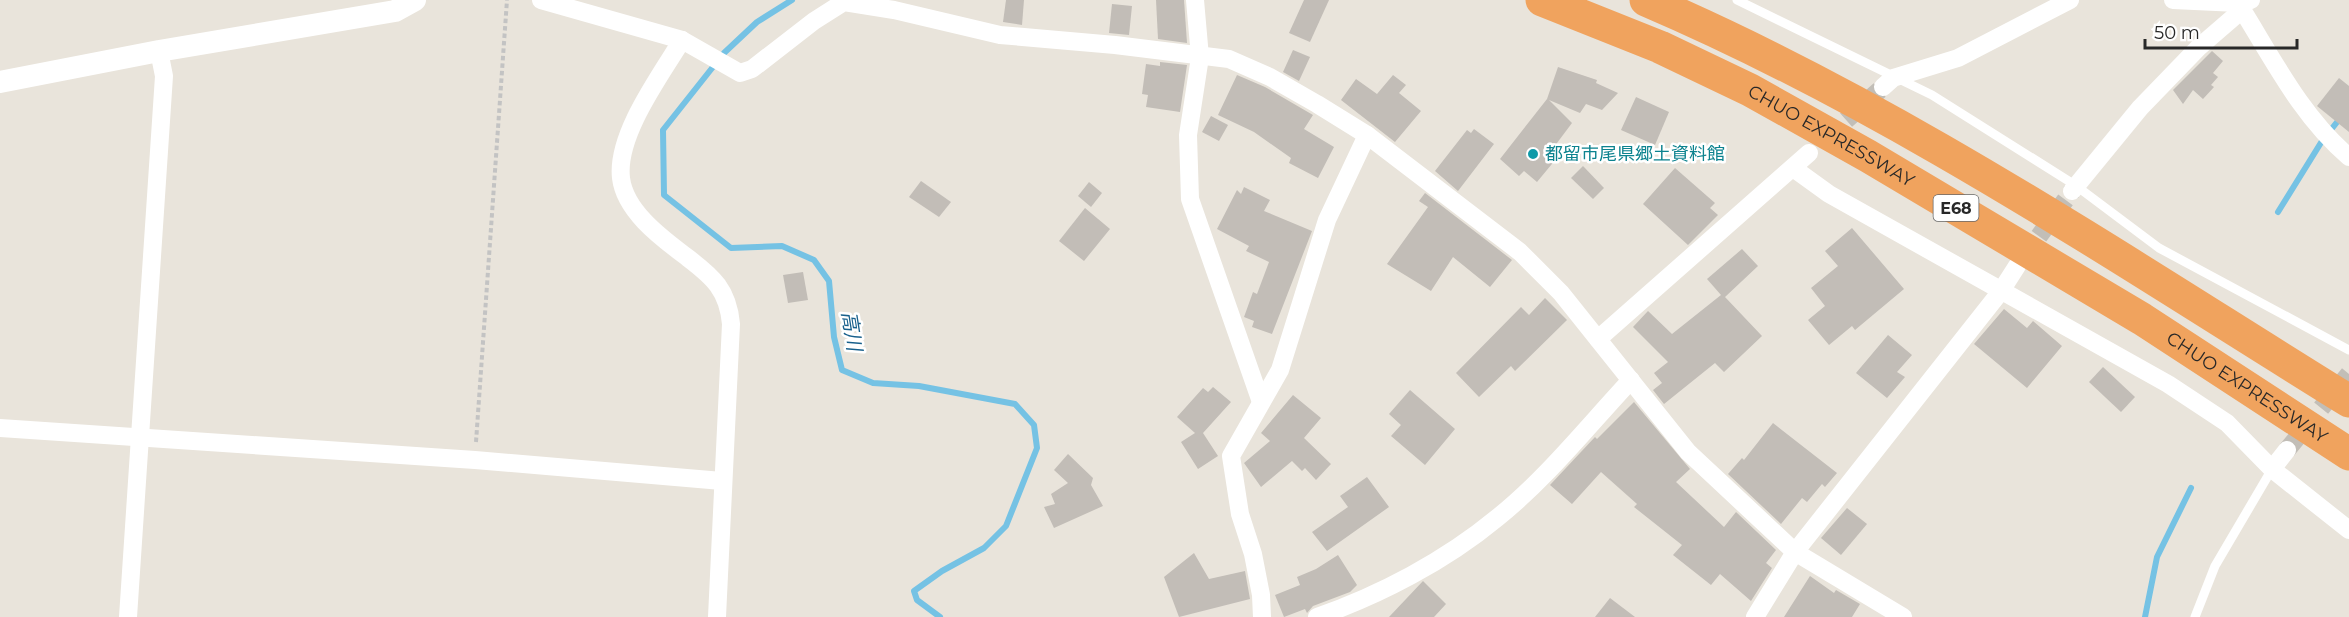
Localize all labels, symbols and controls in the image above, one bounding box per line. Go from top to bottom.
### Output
scale bar [2145,12,2296,50]
text: 50 m [2154,22,2200,44]
street label: CHUO EXPRESSWAY [1744,80,1919,192]
place label: 都留市尾県郷土資料館 [1545,143,1725,165]
marker: 都留市尾県郷土資料館 [1526,147,1540,161]
road number: E68 [1934,195,1978,221]
water label: 高川 [837,309,867,355]
street label: CHUO EXPRESSWAY [2162,327,2332,448]

